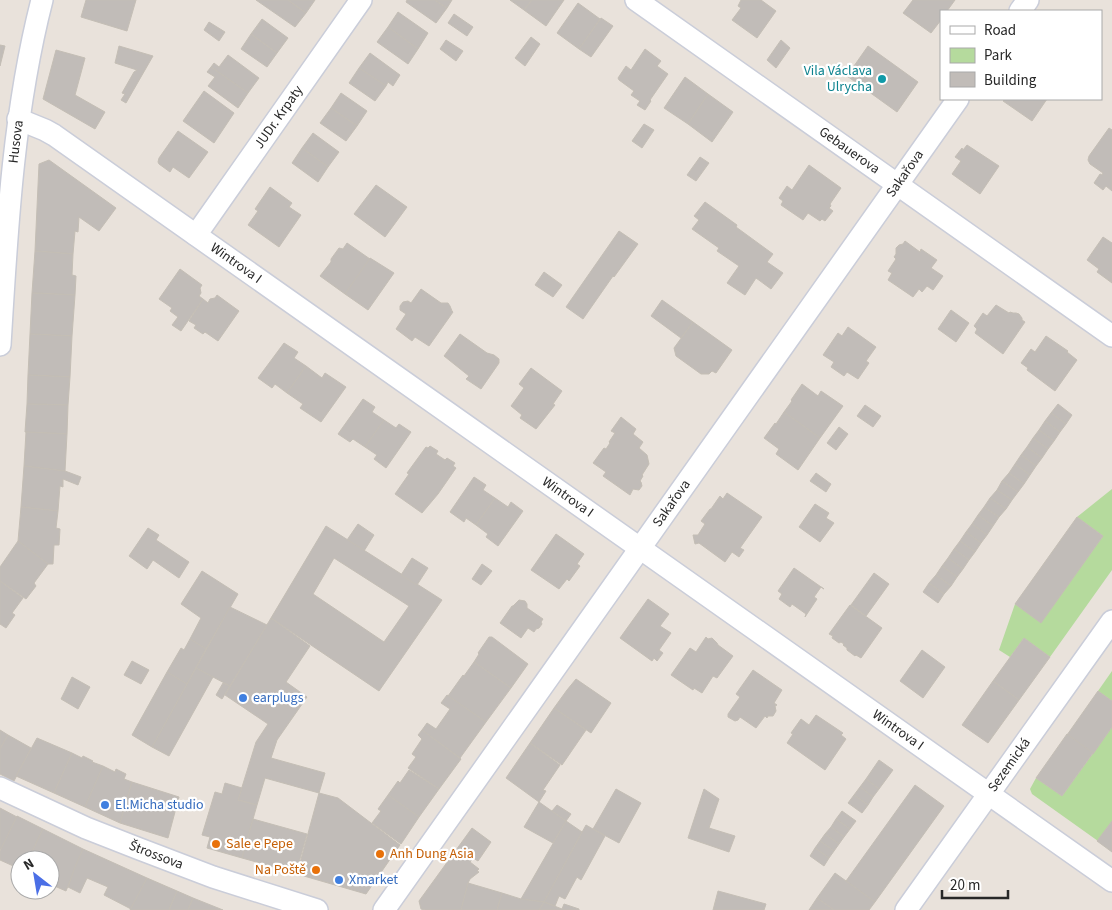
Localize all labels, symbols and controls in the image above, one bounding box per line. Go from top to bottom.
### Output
legend [940,10,1102,100]
text: Road [984,20,1016,41]
text: Park [984,45,1013,66]
place label: Vila Václava Ulrycha [804,61,872,97]
text: Building [984,70,1037,91]
marker: Vila Václava Ulrycha [876,73,888,85]
street label: JUDr. Krpaty [249,81,308,153]
street label: Husova [4,119,29,164]
street label: Gebauerova [815,122,884,179]
street label: Sakařova [881,146,929,202]
street label: Wintrova I [206,238,266,288]
street label: Wintrova I [538,472,598,522]
street label: Sakařova [648,476,695,531]
place label: earplugs [253,688,304,708]
marker: earplugs [237,692,249,704]
street label: Wintrova I [868,705,928,755]
street label: Sezemická [983,734,1036,796]
place label: El.Micha studio [115,795,204,815]
marker: El.Micha studio [99,799,111,811]
place label: Sale e Pepe [226,834,293,854]
street label: Štrossova [126,836,186,875]
marker: Sale e Pepe [210,838,222,850]
place label: Anh Dung Asia [390,844,474,864]
marker: Anh Dung Asia [374,848,386,860]
north arrow [10,850,60,900]
text: N [20,854,38,876]
place label: Na Poště [255,860,306,880]
marker: Na Poště [310,864,322,876]
scale bar [942,868,1008,900]
place label: Xmarket [349,870,398,890]
marker: Xmarket [333,874,345,886]
text: 20 m [950,875,980,896]

